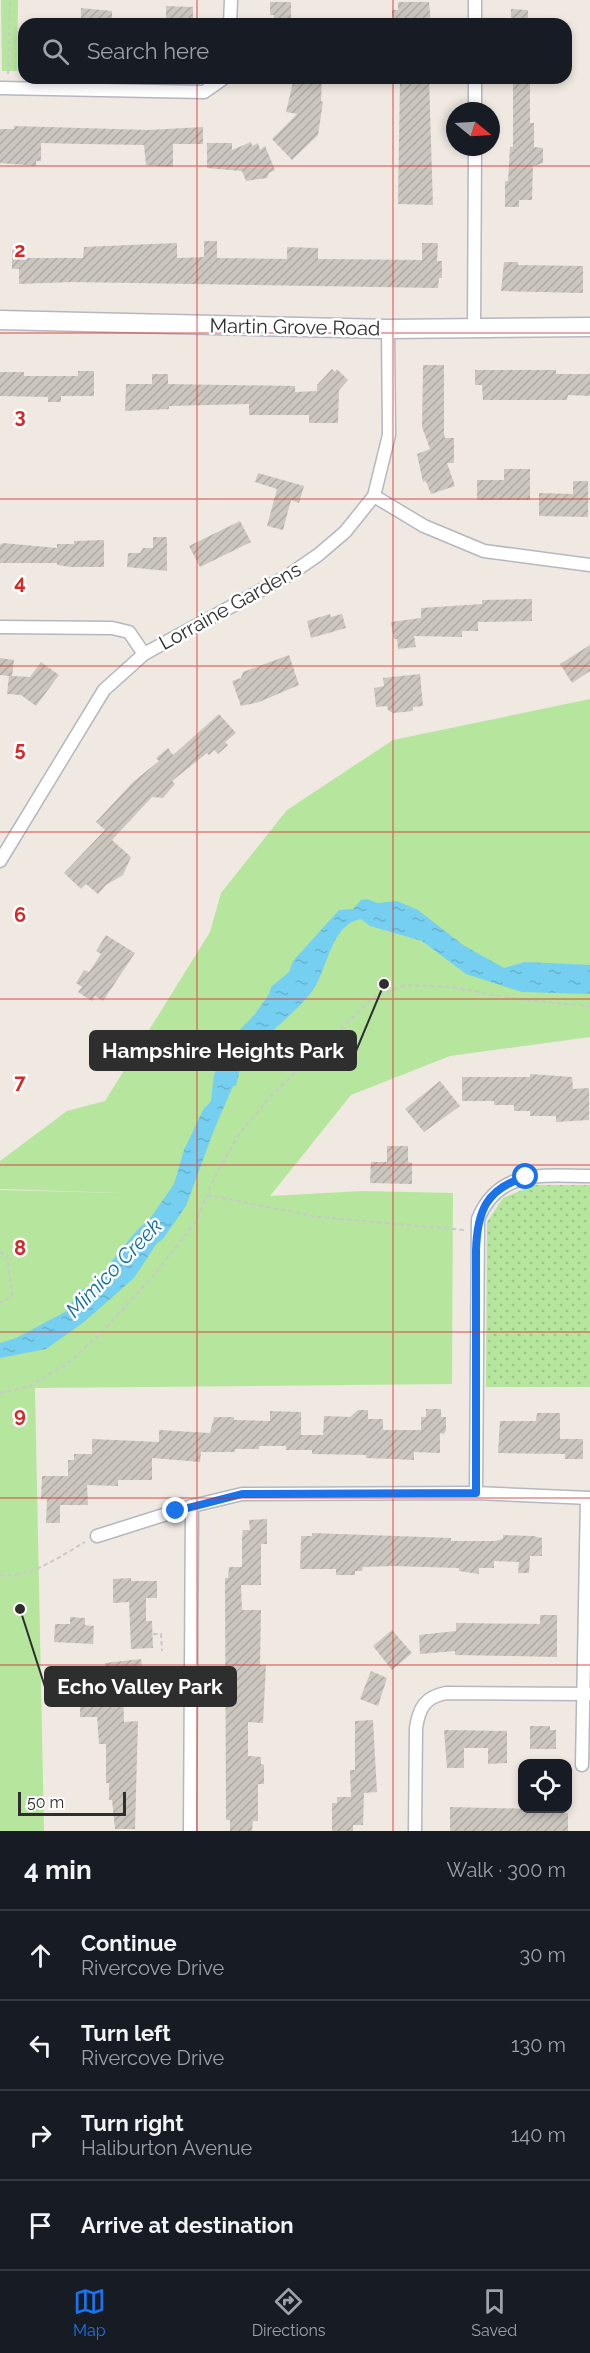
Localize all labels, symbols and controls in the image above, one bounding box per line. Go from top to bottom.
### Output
search box [18,18,572,84]
icon: search [39,35,72,68]
text: Search here [87,38,209,64]
north arrow [446,102,500,156]
text: 2 [14,238,26,262]
street label: Martin Grove Road [209,314,381,340]
text: 3 [14,404,26,428]
street label: Lorraine Gardens [155,557,305,655]
text: 4 [14,570,26,594]
text: 5 [14,737,26,761]
text: 6 [14,903,26,927]
callout: Hampshire Heights Park [90,1031,356,1070]
text: Hampshire Heights Park [102,1038,344,1063]
text: 7 [14,1070,26,1094]
route start [512,1163,538,1189]
water label: Mimico Creek [60,1213,167,1322]
text: 8 [14,1236,26,1260]
text: 9 [14,1403,26,1427]
route end [162,1497,188,1523]
callout: Echo Valley Park [45,1667,236,1706]
text: Echo Valley Park [57,1674,223,1699]
map controls [518,1759,572,1813]
button: locate [518,1759,572,1813]
scale bar [18,1789,126,1816]
text: 50 m [27,1793,64,1812]
text: 4 min [24,1855,92,1885]
text: Walk · 300 m [447,1858,566,1882]
text: Continue [81,1930,177,1956]
icon: ahead [24,1939,57,1972]
text: 30 m [520,1943,566,1967]
text: Rivercove Drive [81,1956,224,1980]
text: Turn left [81,2020,171,2046]
icon: left [24,2029,57,2062]
text: 130 m [511,2033,566,2057]
text: Rivercove Drive [81,2046,224,2070]
text: Turn right [81,2110,184,2136]
icon: right [24,2119,57,2152]
text: 140 m [511,2123,566,2147]
text: Haliburton Avenue [81,2136,252,2160]
icon: arrive [24,2209,57,2242]
text: Arrive at destination [81,2212,294,2238]
tab: Map [73,2285,106,2340]
tab: Directions [252,2285,326,2340]
tab: Saved [471,2285,517,2340]

